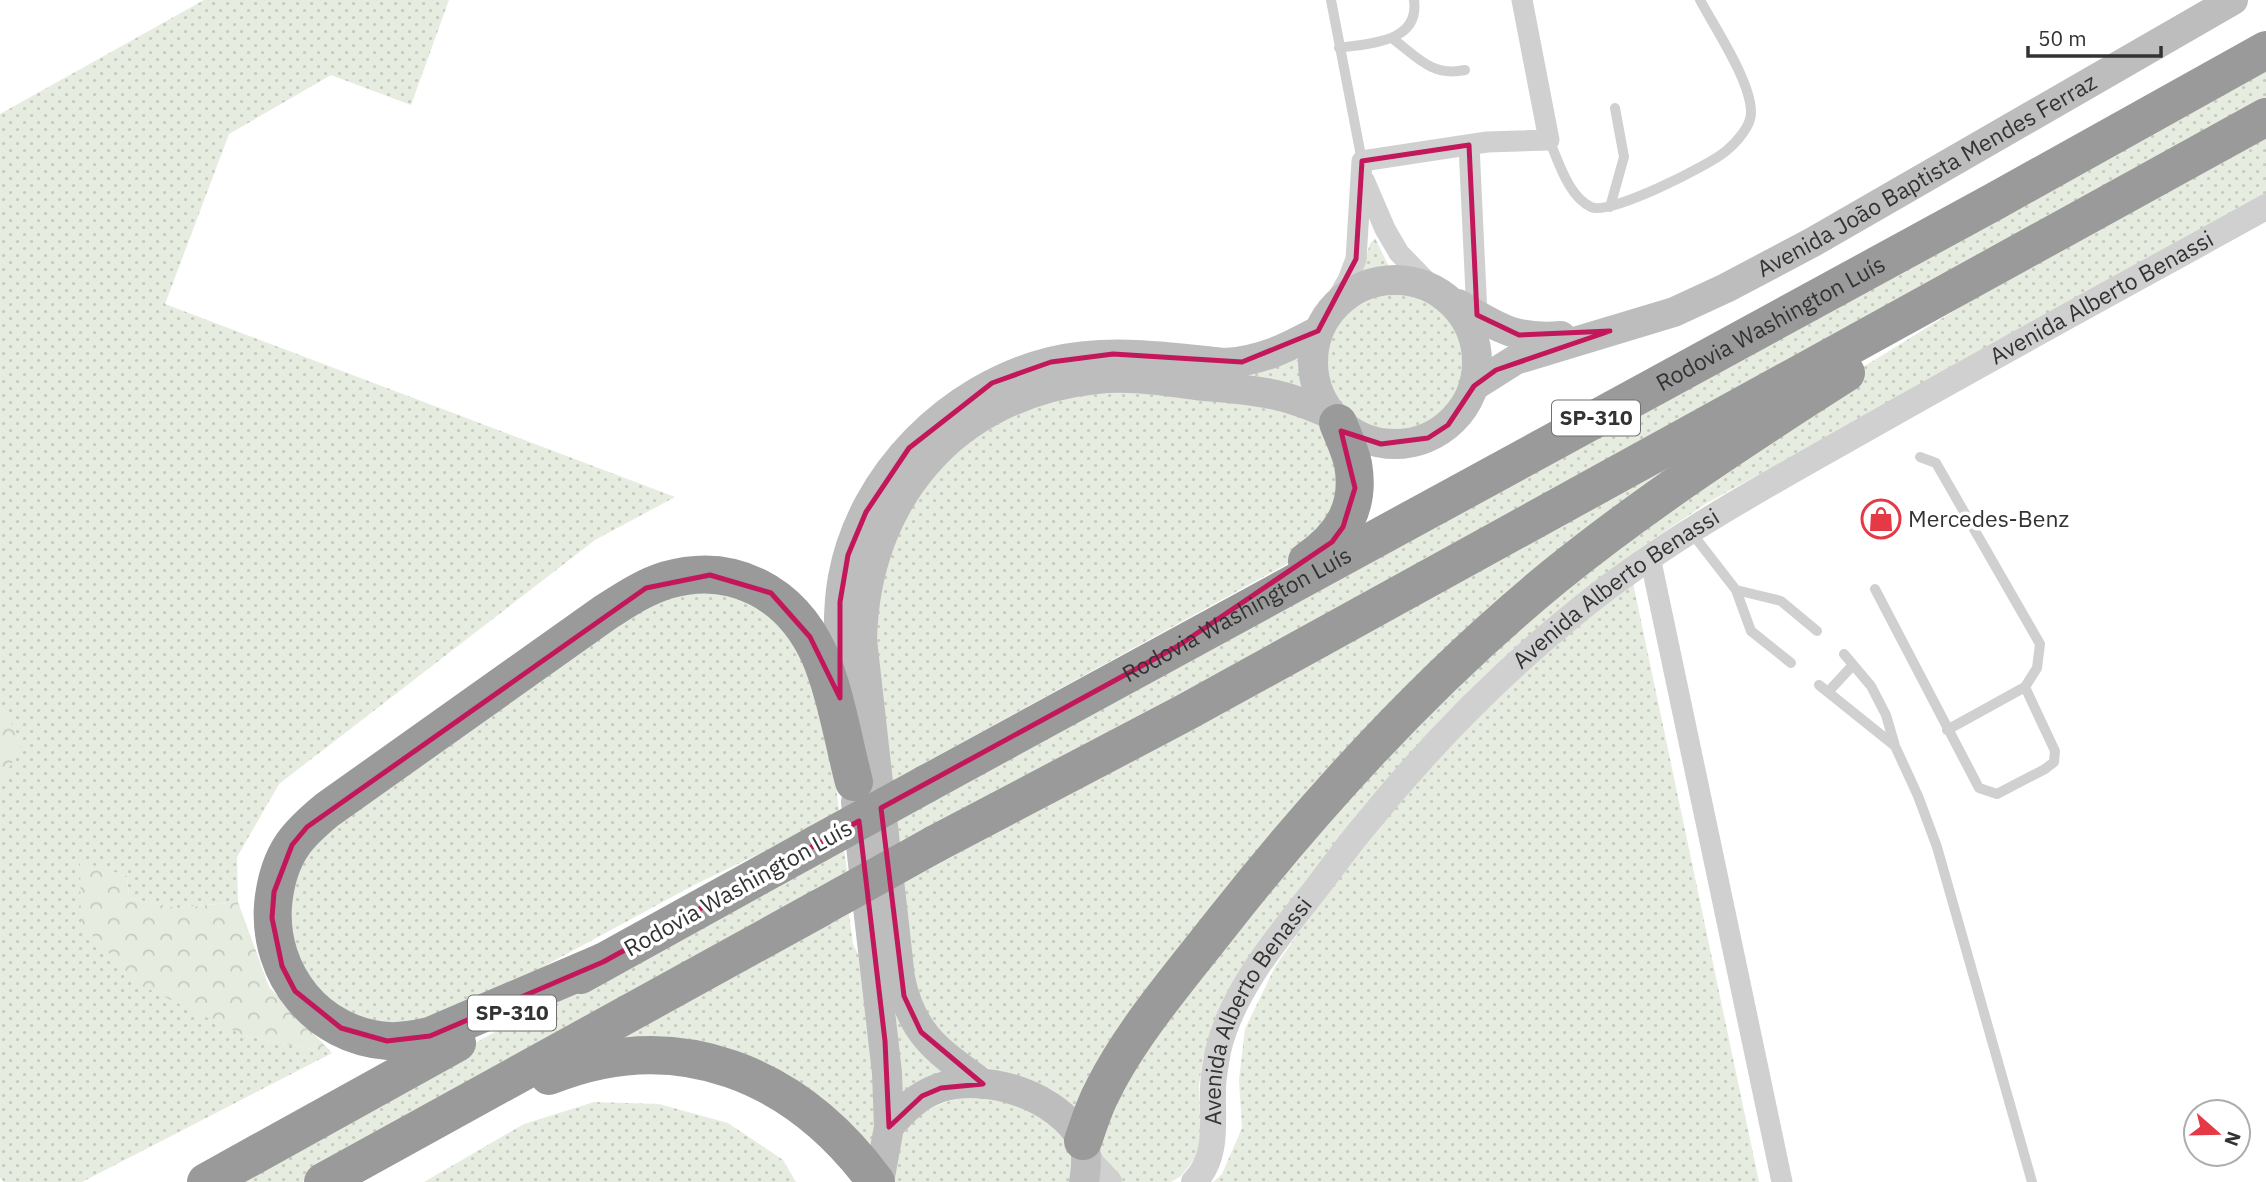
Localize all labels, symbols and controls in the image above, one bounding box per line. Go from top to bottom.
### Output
scale bar [2028,14,2161,58]
text: 50 m [2038,24,2087,52]
street label: Avenida João Baptista Mendes Ferraz [1751,66,2101,283]
street label: Avenida Alberto Benassi [1984,223,2218,370]
street label: Rodovia Washington Luís [1650,248,1890,397]
road number: SP-310 [1552,400,1640,436]
shop icon: Mercedes-Benz [1860,498,1902,540]
street label: Avenida Alberto Benassi [1505,501,1724,674]
place label: Mercedes-Benz [1908,503,2069,533]
street label: Rodovia Washington Luís [1116,539,1356,688]
street label: Rodovia Washington Luís [618,812,857,962]
street label: Avenida Alberto Benassi [1197,890,1318,1125]
road number: SP-310 [468,996,556,1030]
north arrow [2182,1098,2252,1168]
text: N [2219,1128,2247,1149]

